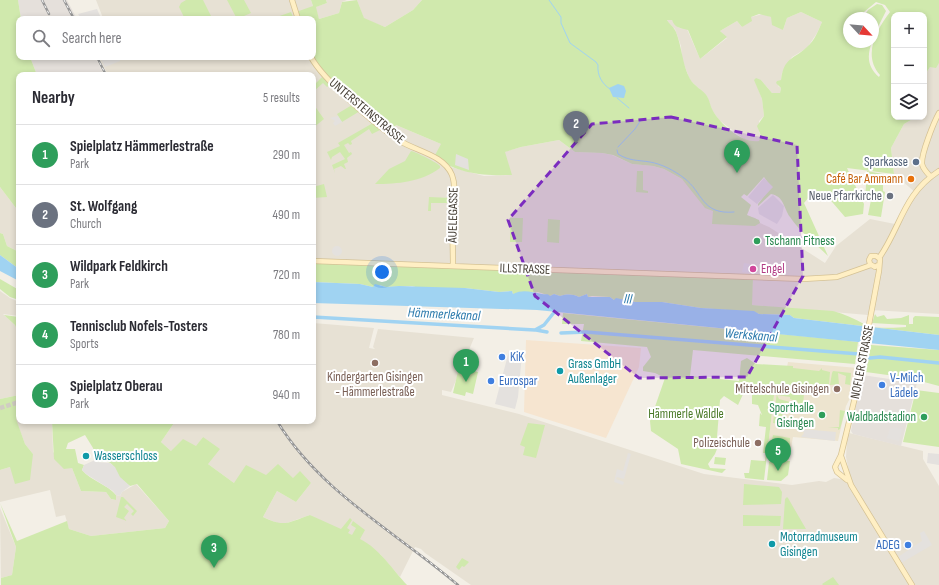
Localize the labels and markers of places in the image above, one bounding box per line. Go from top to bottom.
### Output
pin: 2 [563,111,589,144]
pin: 4 [724,140,750,173]
place label: Sparkasse [864,154,908,170]
marker: Sparkasse [911,157,921,167]
place label: Café Bar Ammann [826,171,903,187]
marker: Café Bar Ammann [906,174,916,184]
place label: Neue Pfarrkirche [809,188,882,204]
marker: Neue Pfarrkirche [885,191,895,201]
place label: Tschann Fitness [765,233,835,249]
marker: Tschann Fitness [752,236,762,246]
place label: Engel [761,261,785,277]
marker: Engel [748,264,758,274]
pin: 1 [453,349,479,382]
place label: KiK [510,349,524,365]
marker: KiK [497,352,507,362]
place label: Grass GmbH Außenlager [567,356,621,387]
marker: Kindergarten Gisingen - Hämmerlestraße [370,358,380,368]
marker: Grass GmbH Außenlager [555,366,565,376]
place label: Kindergarten Gisingen - Hämmerlestraße [327,369,423,400]
place label: V-Milch Lädele [890,370,924,401]
place label: Eurospar [499,373,538,389]
marker: Eurospar [486,376,496,386]
marker: V-Milch Lädele [877,380,887,390]
place label: Mittelschule Gisingen [735,381,829,397]
marker: Mittelschule Gisingen [832,384,842,394]
place label: Sporthalle Gisingen [769,400,814,431]
place label: Waldbadstadion [847,409,916,425]
marker: Sporthalle Gisingen [817,410,827,420]
marker: Waldbadstadion [919,412,929,422]
place label: Polizeischule [693,435,750,451]
marker: Polizeischule [753,438,763,448]
pin: 5 [765,438,791,471]
place label: Wasserschloss [94,448,158,464]
marker: Wasserschloss [81,451,91,461]
place label: Motorradmuseum Gisingen [780,529,858,560]
pin: 3 [201,535,227,568]
place label: ADEG [875,537,900,553]
marker: Motorradmuseum Gisingen [767,539,777,549]
marker: ADEG [903,540,913,550]

